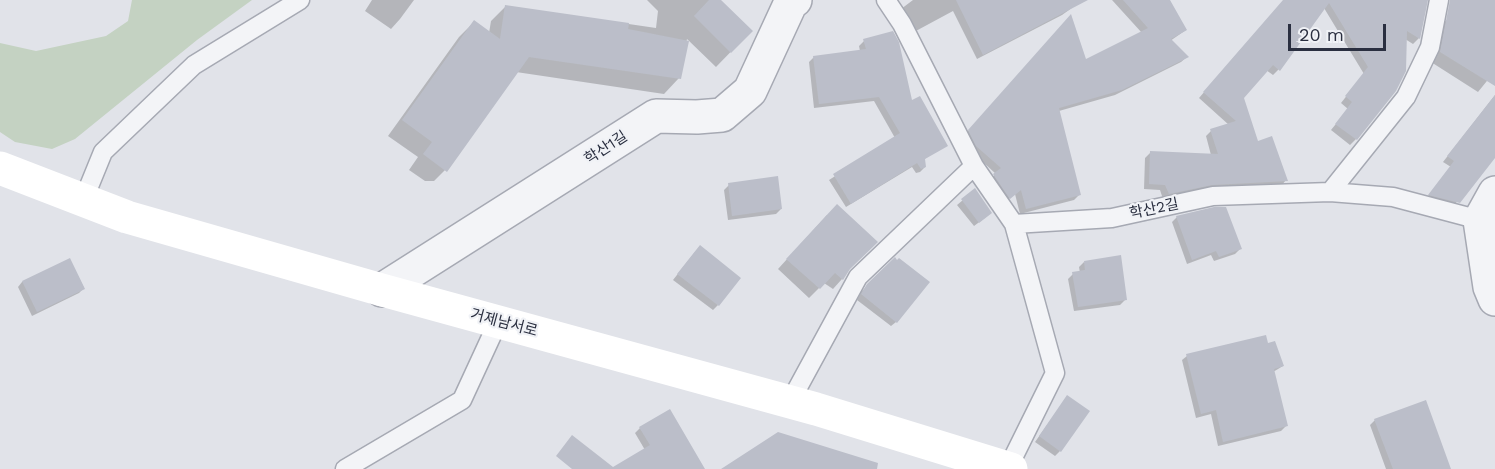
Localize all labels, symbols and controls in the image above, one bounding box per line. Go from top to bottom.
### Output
scale bar [1291,12,1388,50]
text: 20 m [1299,24,1344,45]
street label: 학산1길 [581,128,631,168]
street label: 학산2길 [1128,195,1180,223]
street label: 거제남서로 [468,305,540,341]

